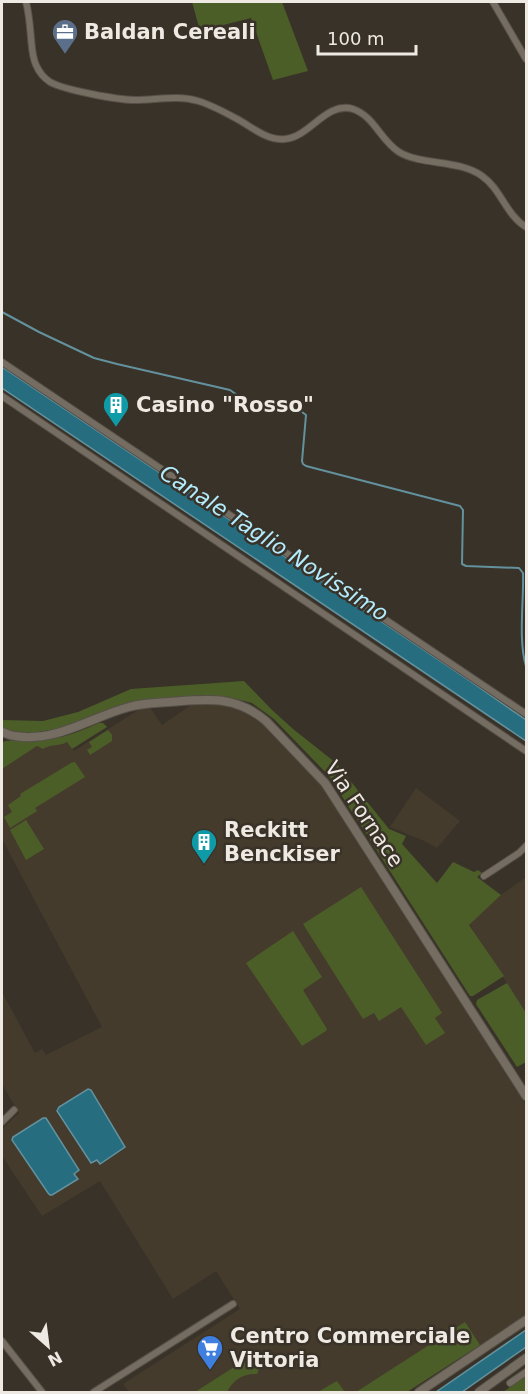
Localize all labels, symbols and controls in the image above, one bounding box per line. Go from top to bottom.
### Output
office icon: Baldan Cereali [50,17,80,55]
scale bar [318,18,416,56]
place label: Baldan Cereali [84,20,256,44]
text: 100 m [327,28,385,49]
building icon: Casino "Rosso" [101,390,131,428]
place label: Casino "Rosso" [136,393,314,417]
water label: Canale Taglio Novissimo [155,460,393,626]
street label: Via Fornace [320,757,408,871]
place label: Reckitt Benckiser [224,818,341,866]
building icon: Reckitt Benckiser [189,827,219,865]
north arrow [18,1316,78,1376]
place label: Centro Commerciale Vittoria [230,1324,470,1372]
supermarket icon: Centro Commerciale Vittoria [195,1333,225,1371]
text: N [44,1347,65,1370]

